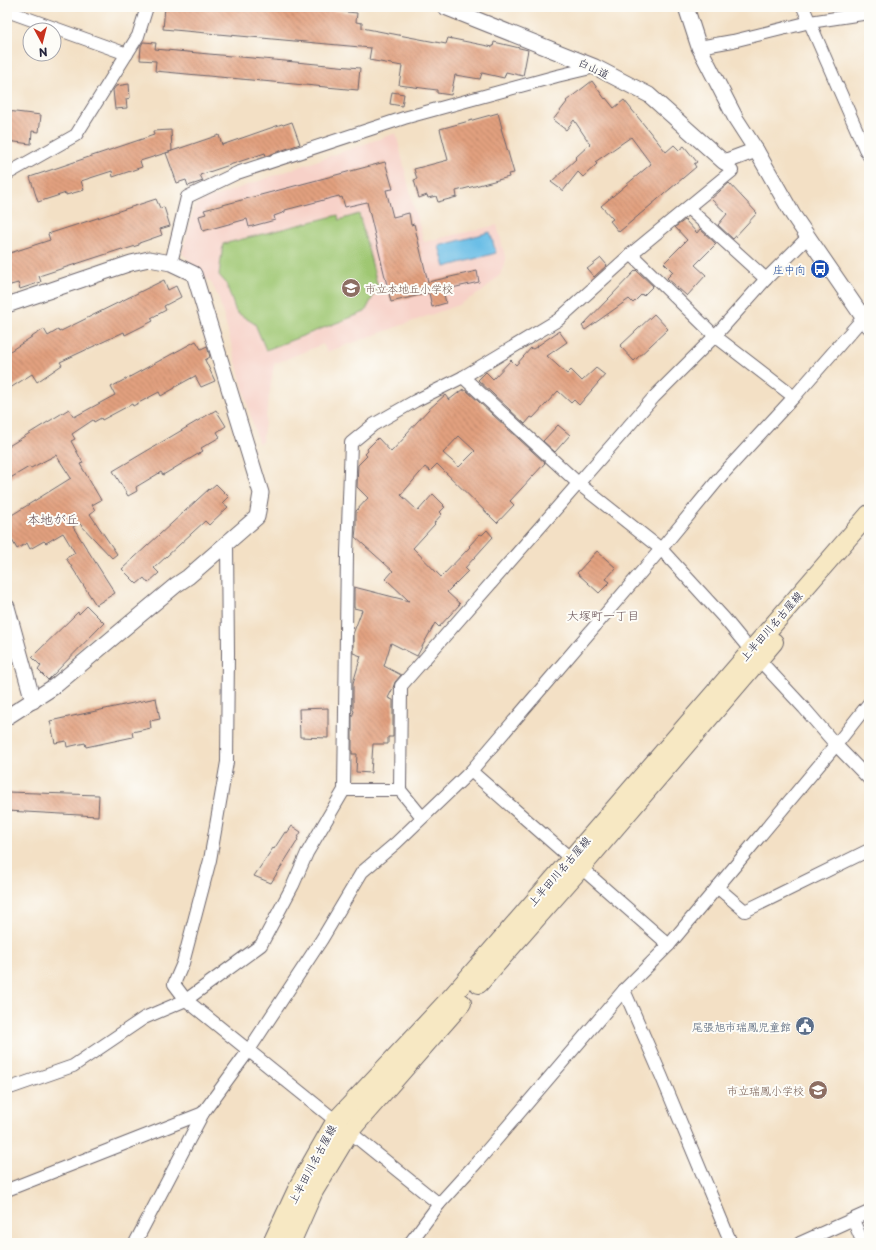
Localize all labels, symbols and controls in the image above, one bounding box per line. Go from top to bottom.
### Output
north arrow [22,22,62,62]
text: N [38,43,49,61]
street label: 白山道 [575,53,613,83]
bus stop icon: 庄中向 [809,258,831,280]
place label: 庄中向 [773,261,806,278]
school or university icon: 市立本地丘小学校 [340,277,362,299]
place label: 市立本地丘小学校 [365,280,453,297]
district label: 本地が丘 [27,509,79,528]
street label: 上半田川名古屋線 [736,587,806,665]
district label: 大塚町一丁目 [567,606,639,624]
street label: 上半田川名古屋線 [524,832,594,910]
public building icon: 尾張旭市瑞鳳児童館 [794,1015,816,1037]
place label: 尾張旭市瑞鳳児童館 [692,1018,791,1035]
school or university icon: 市立瑞鳳小学校 [807,1079,829,1101]
place label: 市立瑞鳳小学校 [727,1082,804,1099]
street label: 上半田川名古屋線 [284,1121,340,1207]

